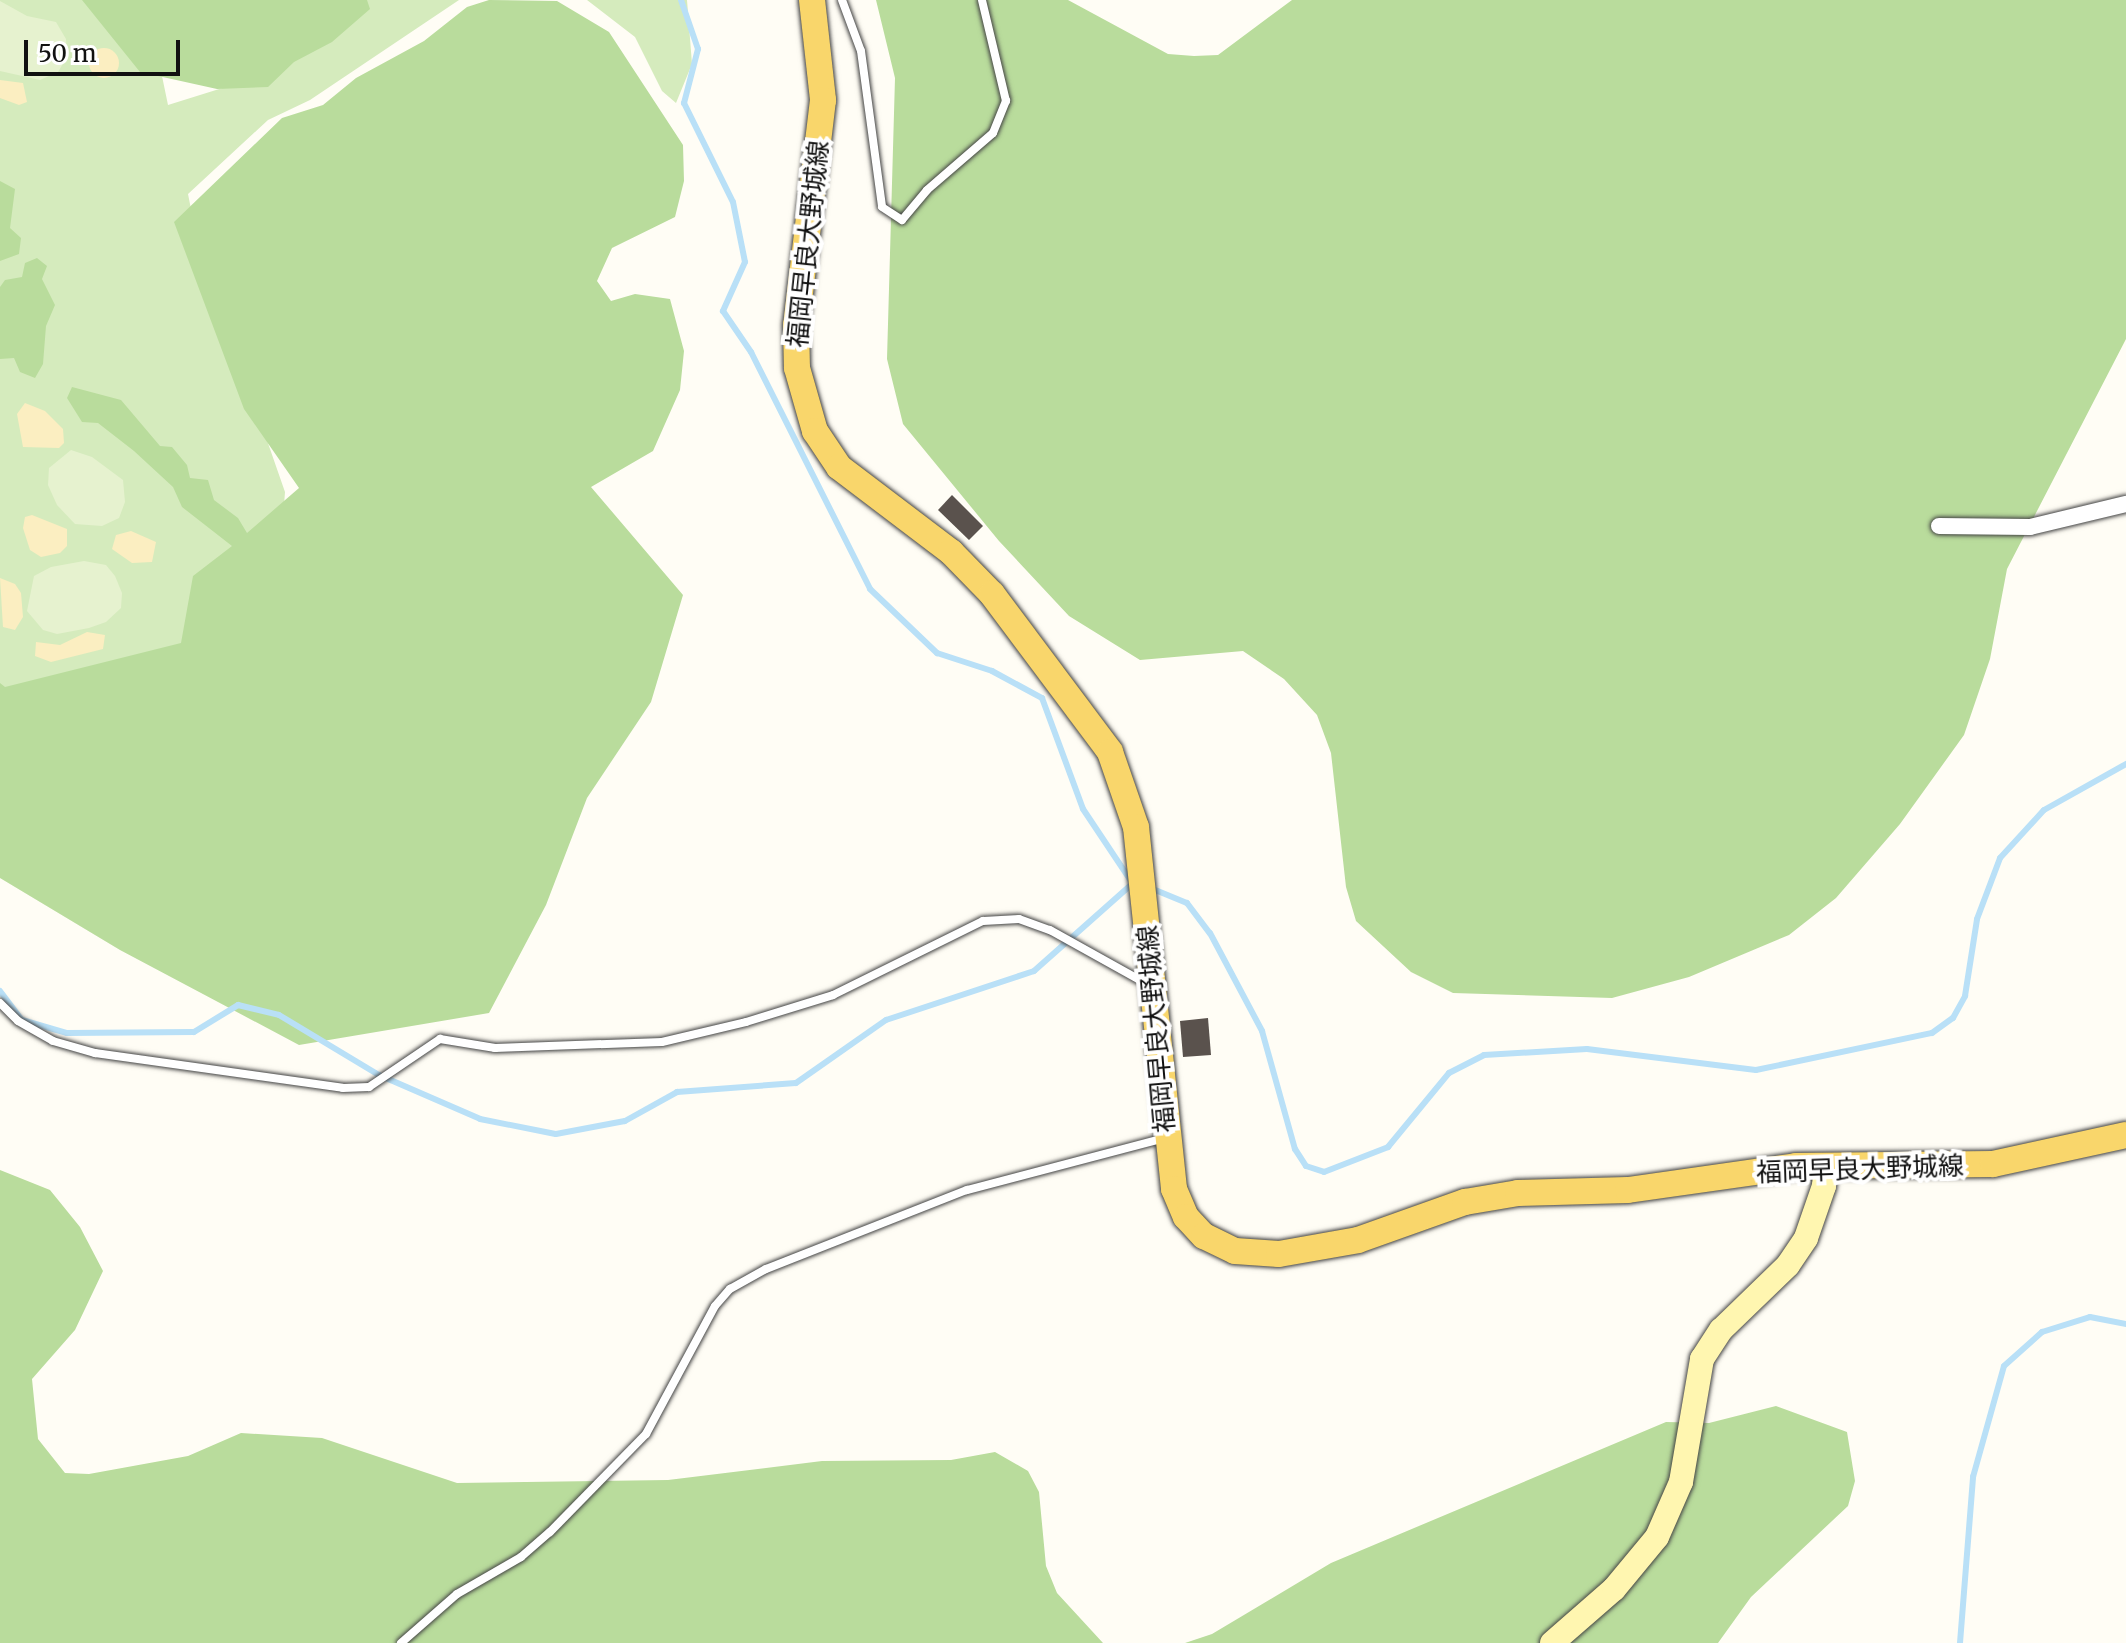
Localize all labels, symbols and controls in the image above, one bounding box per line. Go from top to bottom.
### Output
scale bar [28,24,184,74]
text: 50 m [38,38,97,69]
street label: 福岡早良大野城線 [782,139,834,349]
street label: 福岡早良大野城線 [1131,924,1181,1134]
street label: 福岡早良大野城線 [1756,1150,1964,1188]

